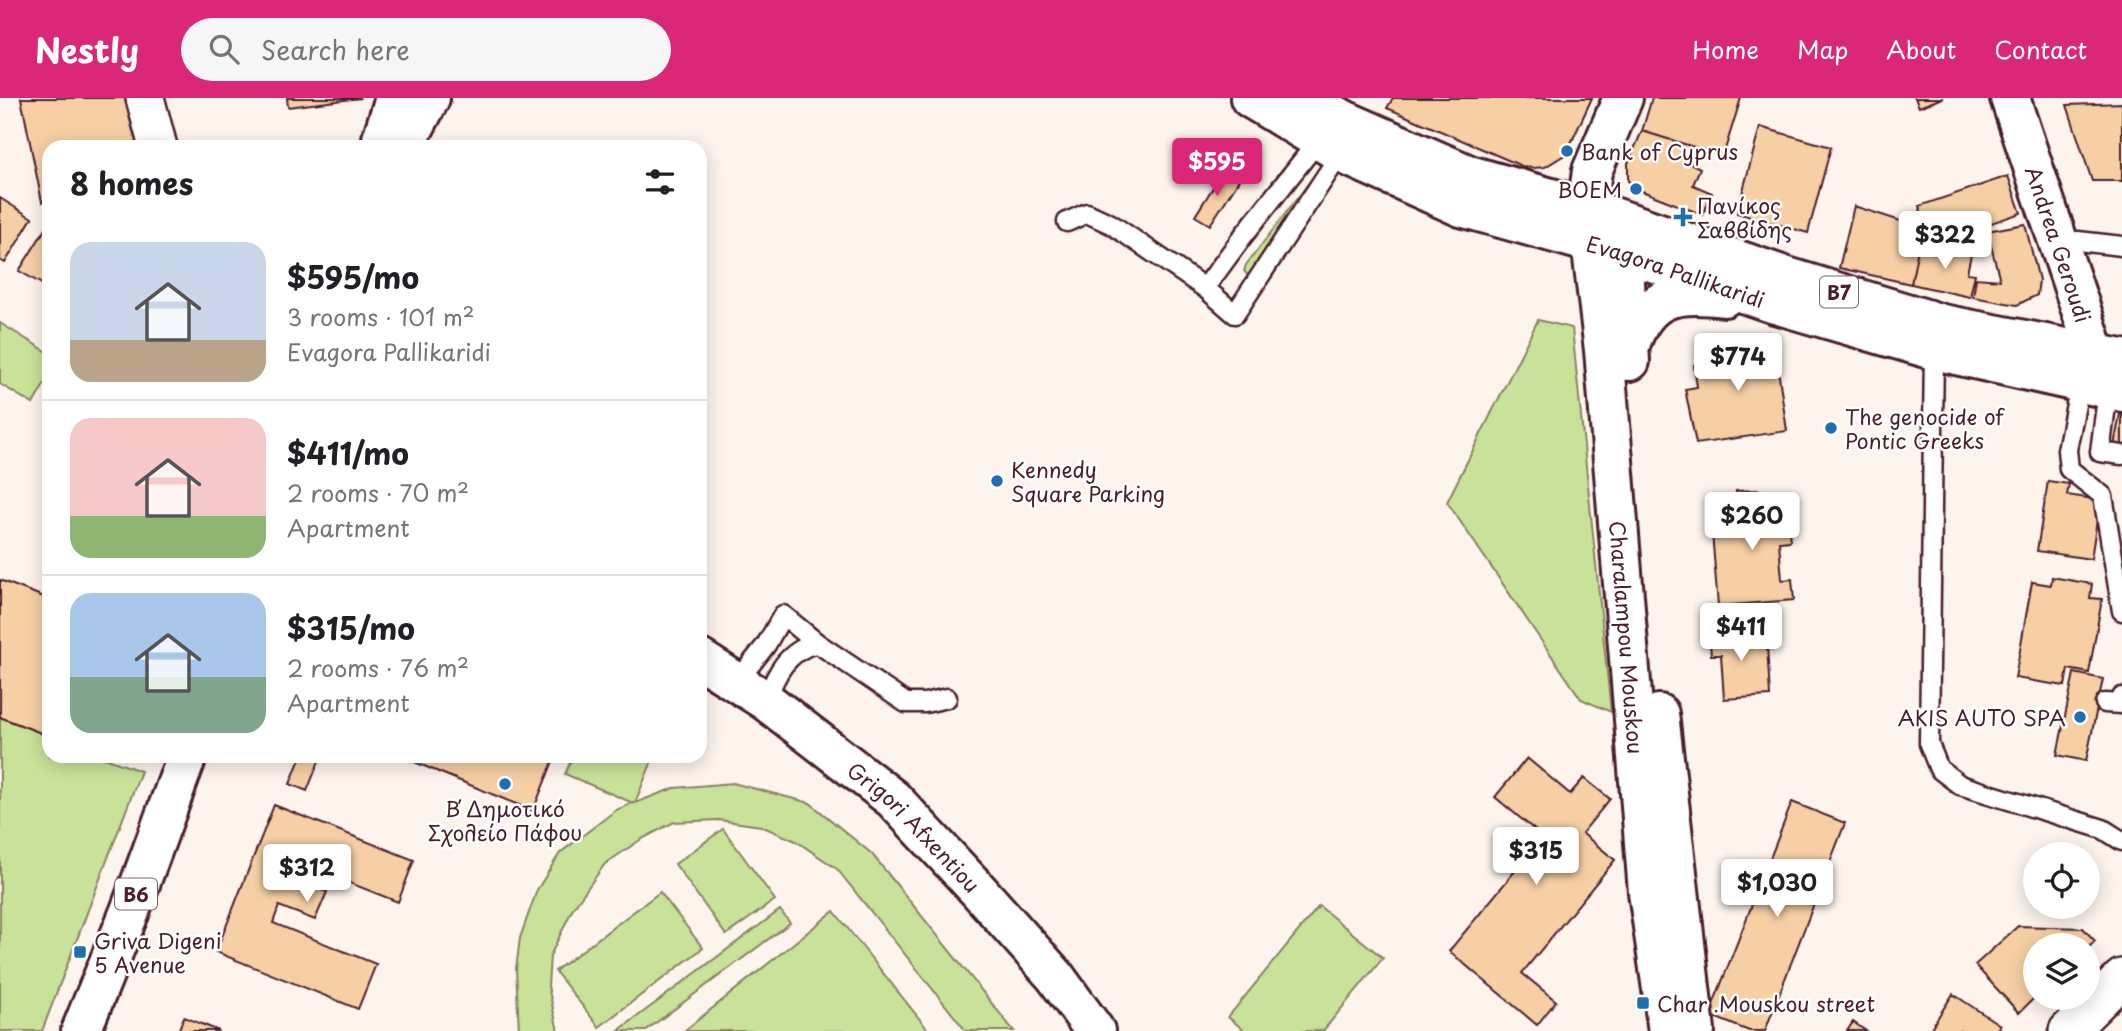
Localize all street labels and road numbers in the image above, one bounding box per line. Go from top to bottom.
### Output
street label: Andrea Geroudi [2018,162,2100,326]
street label: Evagora Pallikaridi [1583,227,1769,315]
road number: B7 [1820,276,1858,308]
street label: Charalampou Mouskou [1602,519,1653,755]
street label: Grigori Afxentiou [841,754,988,899]
road number: B6 [115,878,157,909]

